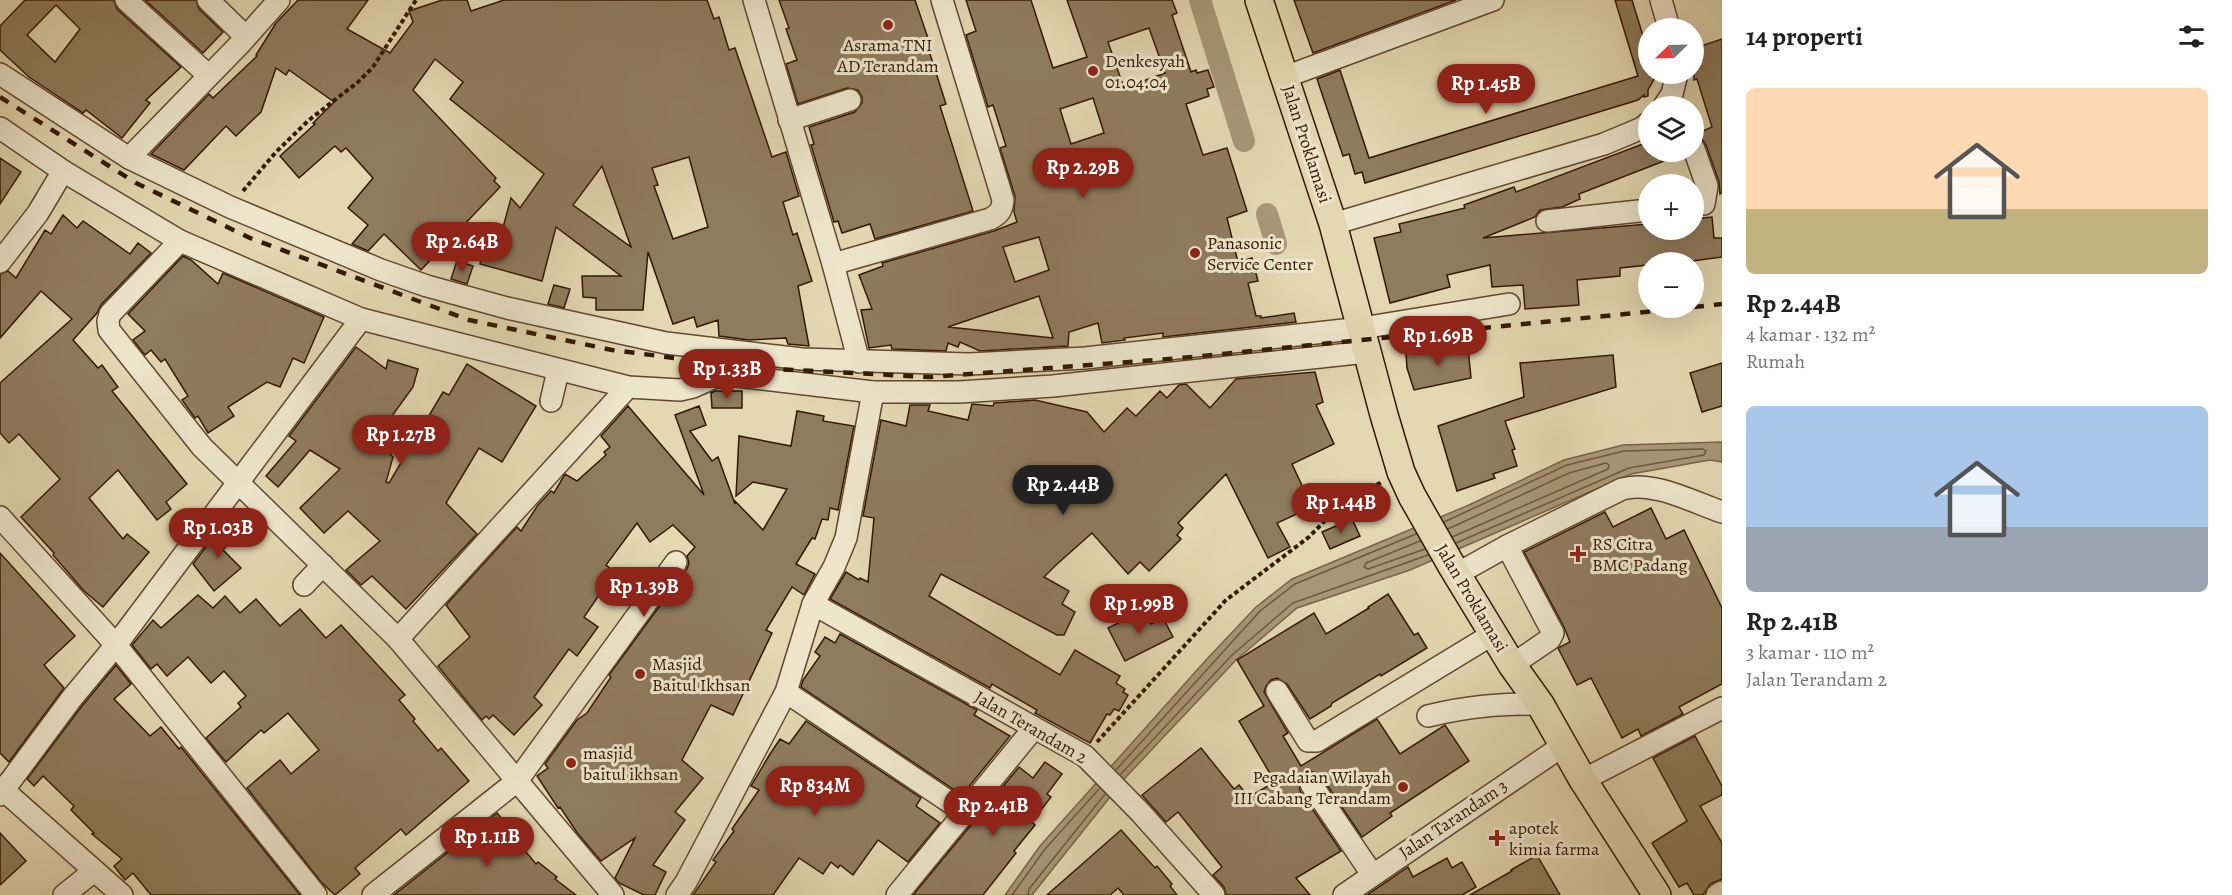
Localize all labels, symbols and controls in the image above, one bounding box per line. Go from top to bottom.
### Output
marker: Asrama TNI AD Terandam [881,18,895,32]
north arrow [1638,18,1704,84]
map controls [1638,18,1704,318]
text: 14 properti [1746,19,1863,54]
icon: filters [2175,20,2208,53]
place label: Asrama TNI AD Terandam [836,33,939,78]
place label: Denkesyah 01.04.04 [1105,49,1186,94]
marker: Denkesyah 01.04.04 [1086,64,1100,78]
pin: Rp 1.45B [1424,64,1548,115]
text: Rp 1.45B [1451,70,1521,97]
street label: Jalan Proklamasi [1277,82,1337,206]
button: layers [1638,96,1704,162]
icon: home [1923,127,2031,235]
pin: Rp 2.29B [1021,148,1145,199]
text: Rp 2.29B [1046,154,1120,181]
button: + [1638,174,1704,240]
pin: Rp 2.64B [400,222,524,273]
text: Rp 2.64B [425,228,499,255]
place label: Panasonic Service Center [1207,231,1313,276]
marker: Panasonic Service Center [1188,246,1202,260]
button: − [1638,252,1704,318]
text: Rp 2.44B [1746,286,1841,321]
pin: Rp 1.69B [1376,316,1500,367]
text: 4 kamar · 132 m² [1746,321,1875,348]
text: Rp 1.69B [1403,322,1473,349]
text: Rumah [1746,348,1805,375]
pin: Rp 1.33B [665,349,789,400]
text: Rp 1.33B [692,355,762,382]
pin: Rp 1.27B [339,415,463,466]
text: Rp 1.27B [366,421,436,448]
icon: home [1923,445,2031,553]
pin: Rp 2.44B [1001,465,1125,516]
text: Rp 2.44B [1026,471,1100,498]
pin: Rp 1.44B [1279,483,1403,534]
text: Rp 1.44B [1306,489,1376,516]
pin: Rp 1.03B [156,508,280,559]
text: Rp 1.03B [183,514,253,541]
place label: RS Citra BMC Padang [1592,532,1688,577]
street label: Jalan Proklamasi [1430,539,1514,657]
marker: RS Citra BMC Padang [1569,545,1587,563]
pin: Rp 1.39B [582,567,706,618]
text: Rp 1.39B [609,573,679,600]
pin: Rp 1.99B [1077,584,1201,635]
text: Rp 1.99B [1104,590,1174,617]
text: Rp 2.41B [1746,604,1838,639]
text: 3 kamar · 110 m² [1746,639,1874,666]
place label: Masjid Baitul Ikhsan [652,652,751,697]
text: Jalan Terandam 2 [1746,666,1887,693]
marker: Masjid Baitul Ikhsan [633,667,647,681]
street label: Jalan Terandam 2 [970,685,1092,769]
place label: masjid baitul ikhsan [583,741,678,786]
marker: masjid baitul ikhsan [564,756,578,770]
place label: Pegadaian Wilayah III Cabang Terandam [1234,765,1391,810]
pin: Rp 834M [760,766,870,817]
text: Rp 834M [779,772,851,799]
street label: Jalan Tarandam 3 [1394,774,1512,864]
marker: Pegadaian Wilayah III Cabang Terandam [1396,780,1410,794]
pin: Rp 2.41B [931,786,1055,837]
text: Rp 2.41B [958,792,1028,819]
place label: apotek kimia farma [1509,816,1600,861]
pin: Rp 1.11B [425,817,549,868]
text: Rp 1.11B [454,823,520,850]
marker: apotek kimia farma [1490,831,1504,845]

